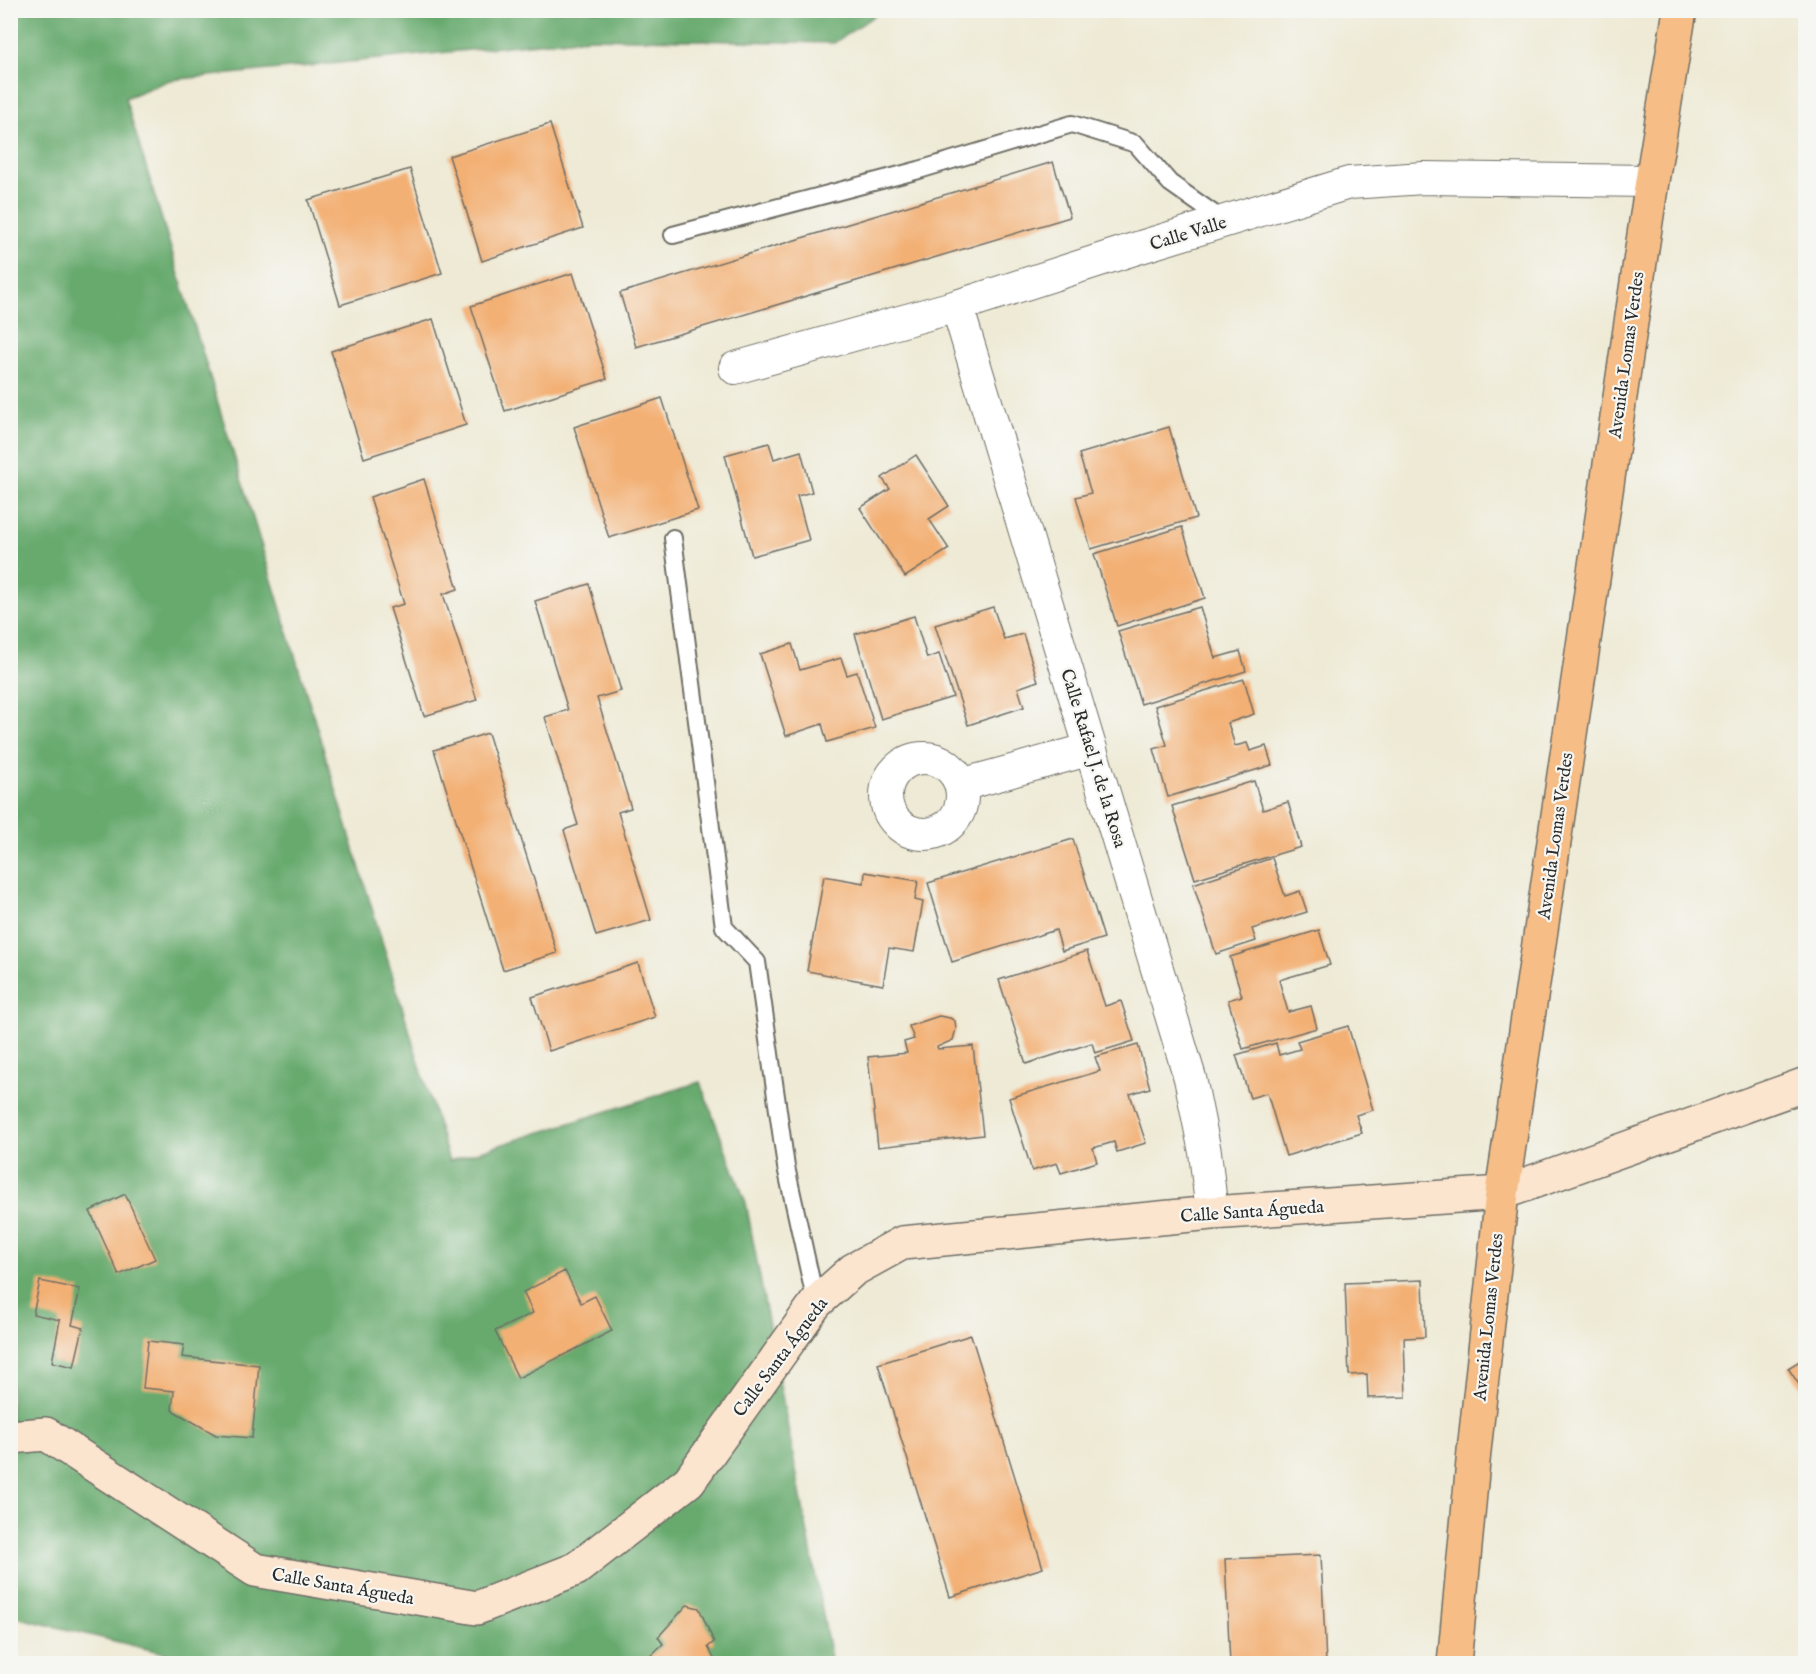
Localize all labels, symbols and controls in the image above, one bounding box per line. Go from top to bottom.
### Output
street label: Calle Valle [1147,212,1230,257]
street label: Avenida Lomas Verdes [1604,270,1651,441]
street label: Calle Rafael J. de la Rosa [1054,666,1131,851]
street label: Avenida Lomas Verdes [1533,751,1580,922]
street label: Calle Santa Águeda [1179,1194,1325,1229]
street label: Avenida Lomas Verdes [1469,1232,1510,1403]
street label: Calle Santa Águeda [727,1292,834,1422]
street label: Calle Santa Águeda [270,1562,416,1611]

